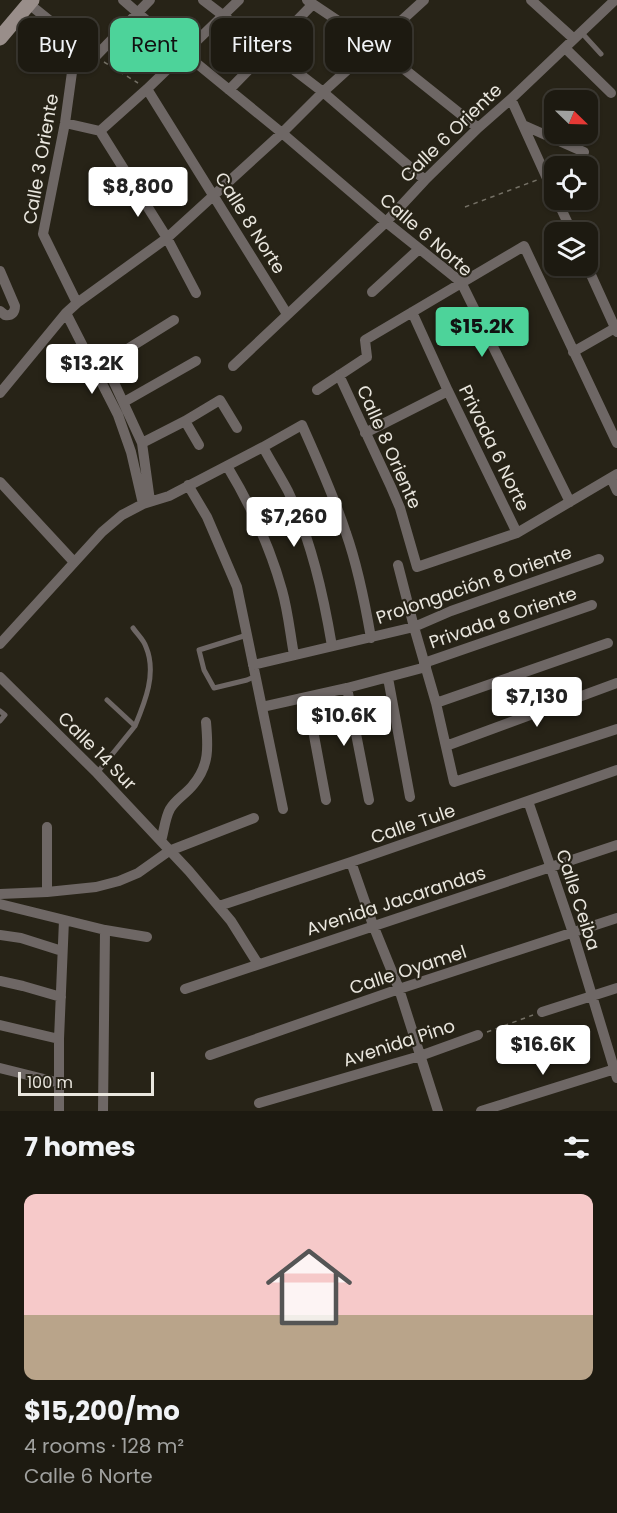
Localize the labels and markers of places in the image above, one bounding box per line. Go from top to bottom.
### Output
pin: $8,800 [89,167,187,218]
pin: $15.2K [433,307,531,358]
pin: $13.2K [43,344,141,395]
pin: $7,260 [245,497,343,548]
pin: $7,130 [488,677,586,728]
pin: $10.6K [295,696,393,747]
pin: $16.6K [494,1025,592,1076]

